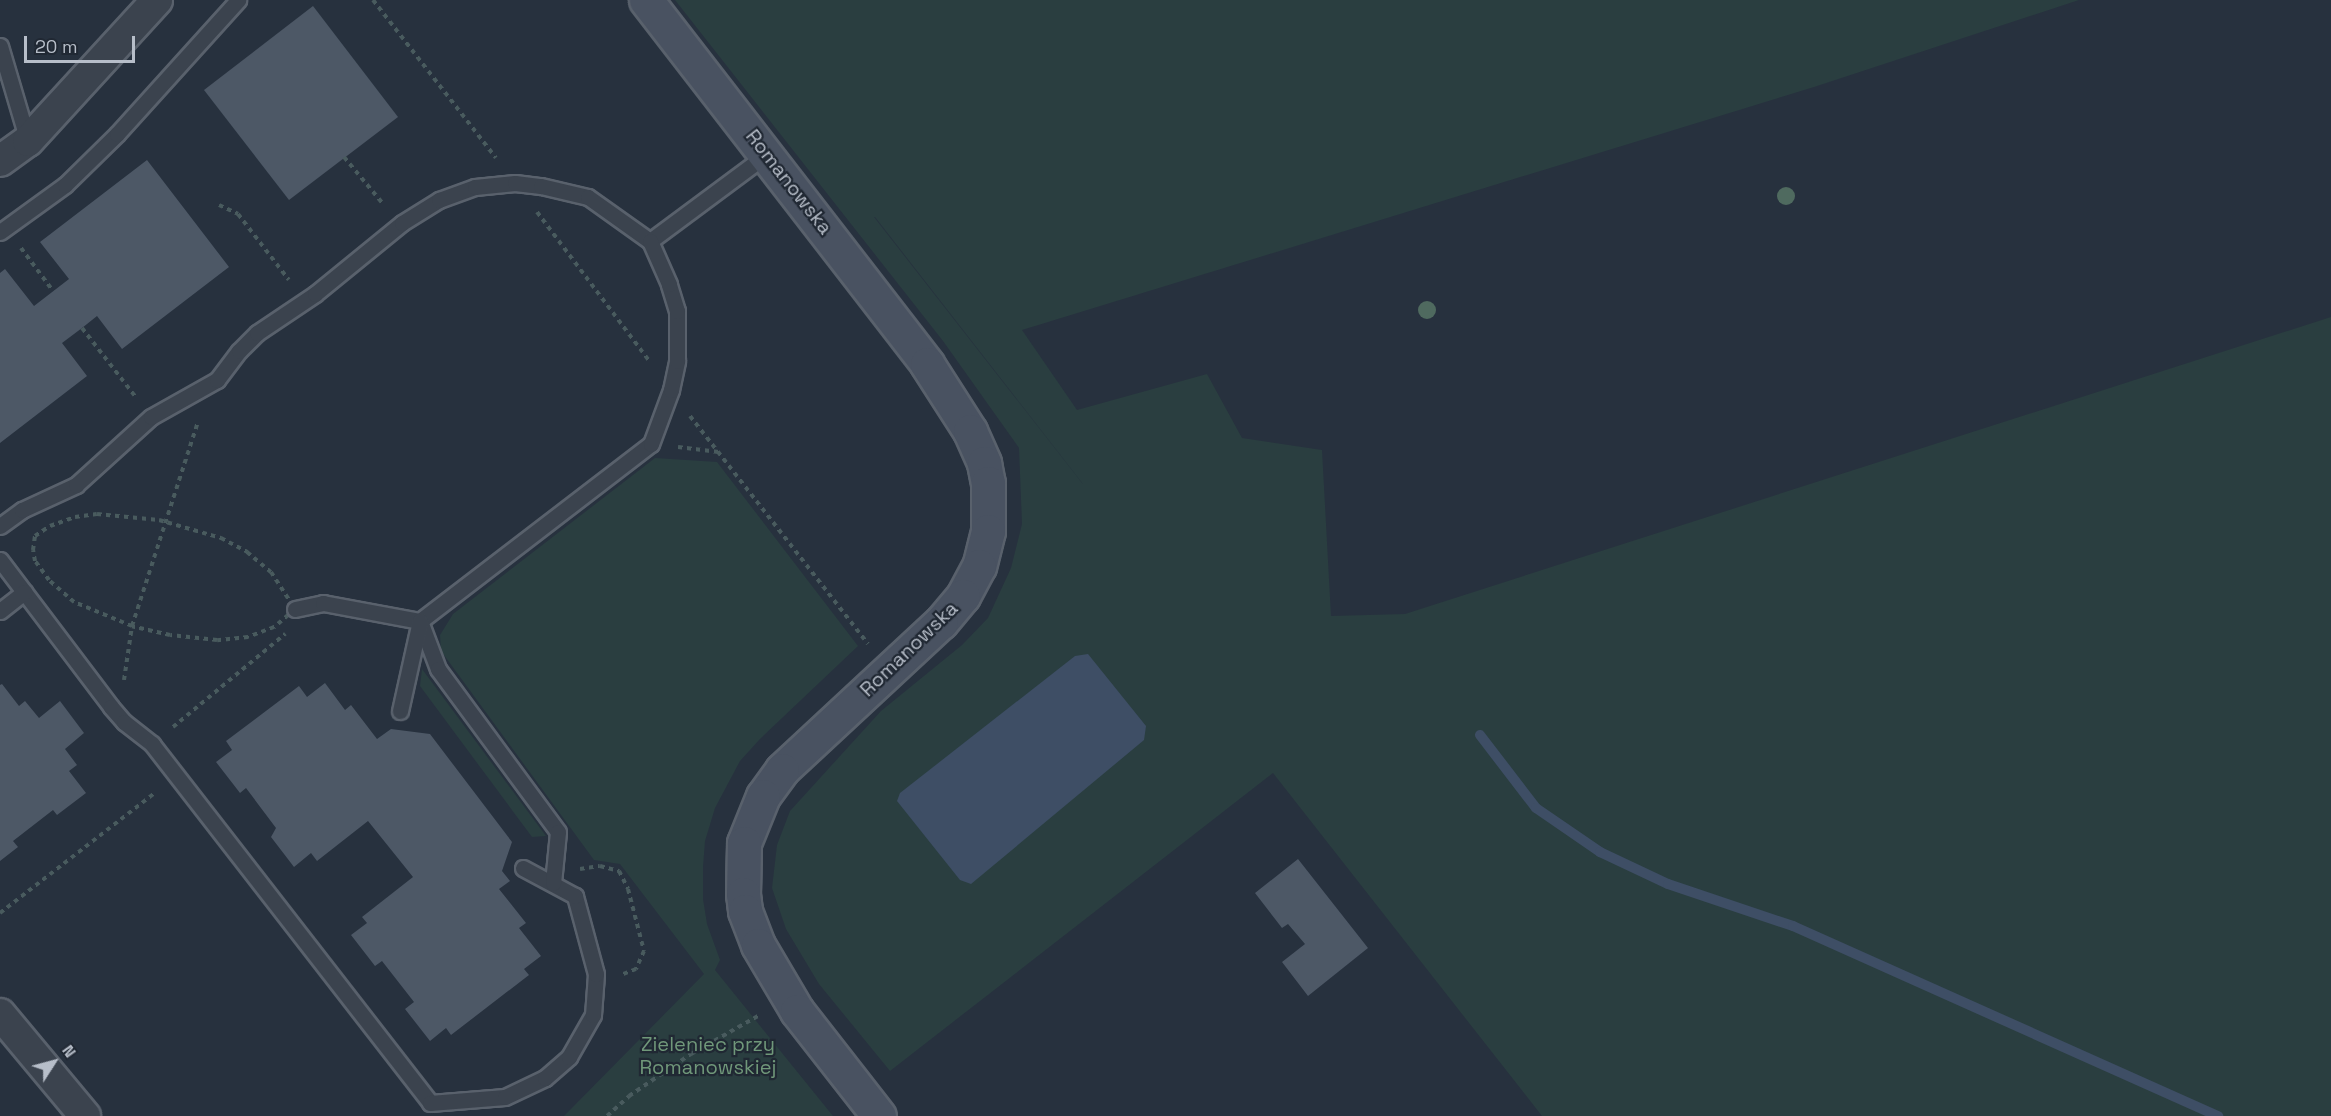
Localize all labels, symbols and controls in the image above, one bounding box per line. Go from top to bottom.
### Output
scale bar [27,24,138,62]
text: 20 m [35,35,78,58]
street label: Romanowska [741,125,837,239]
street label: Romanowska [855,596,963,702]
north arrow [24,1032,84,1092]
park label: Zieleniec przy Romanowskiej [639,1033,777,1080]
text: N [57,1041,81,1062]

